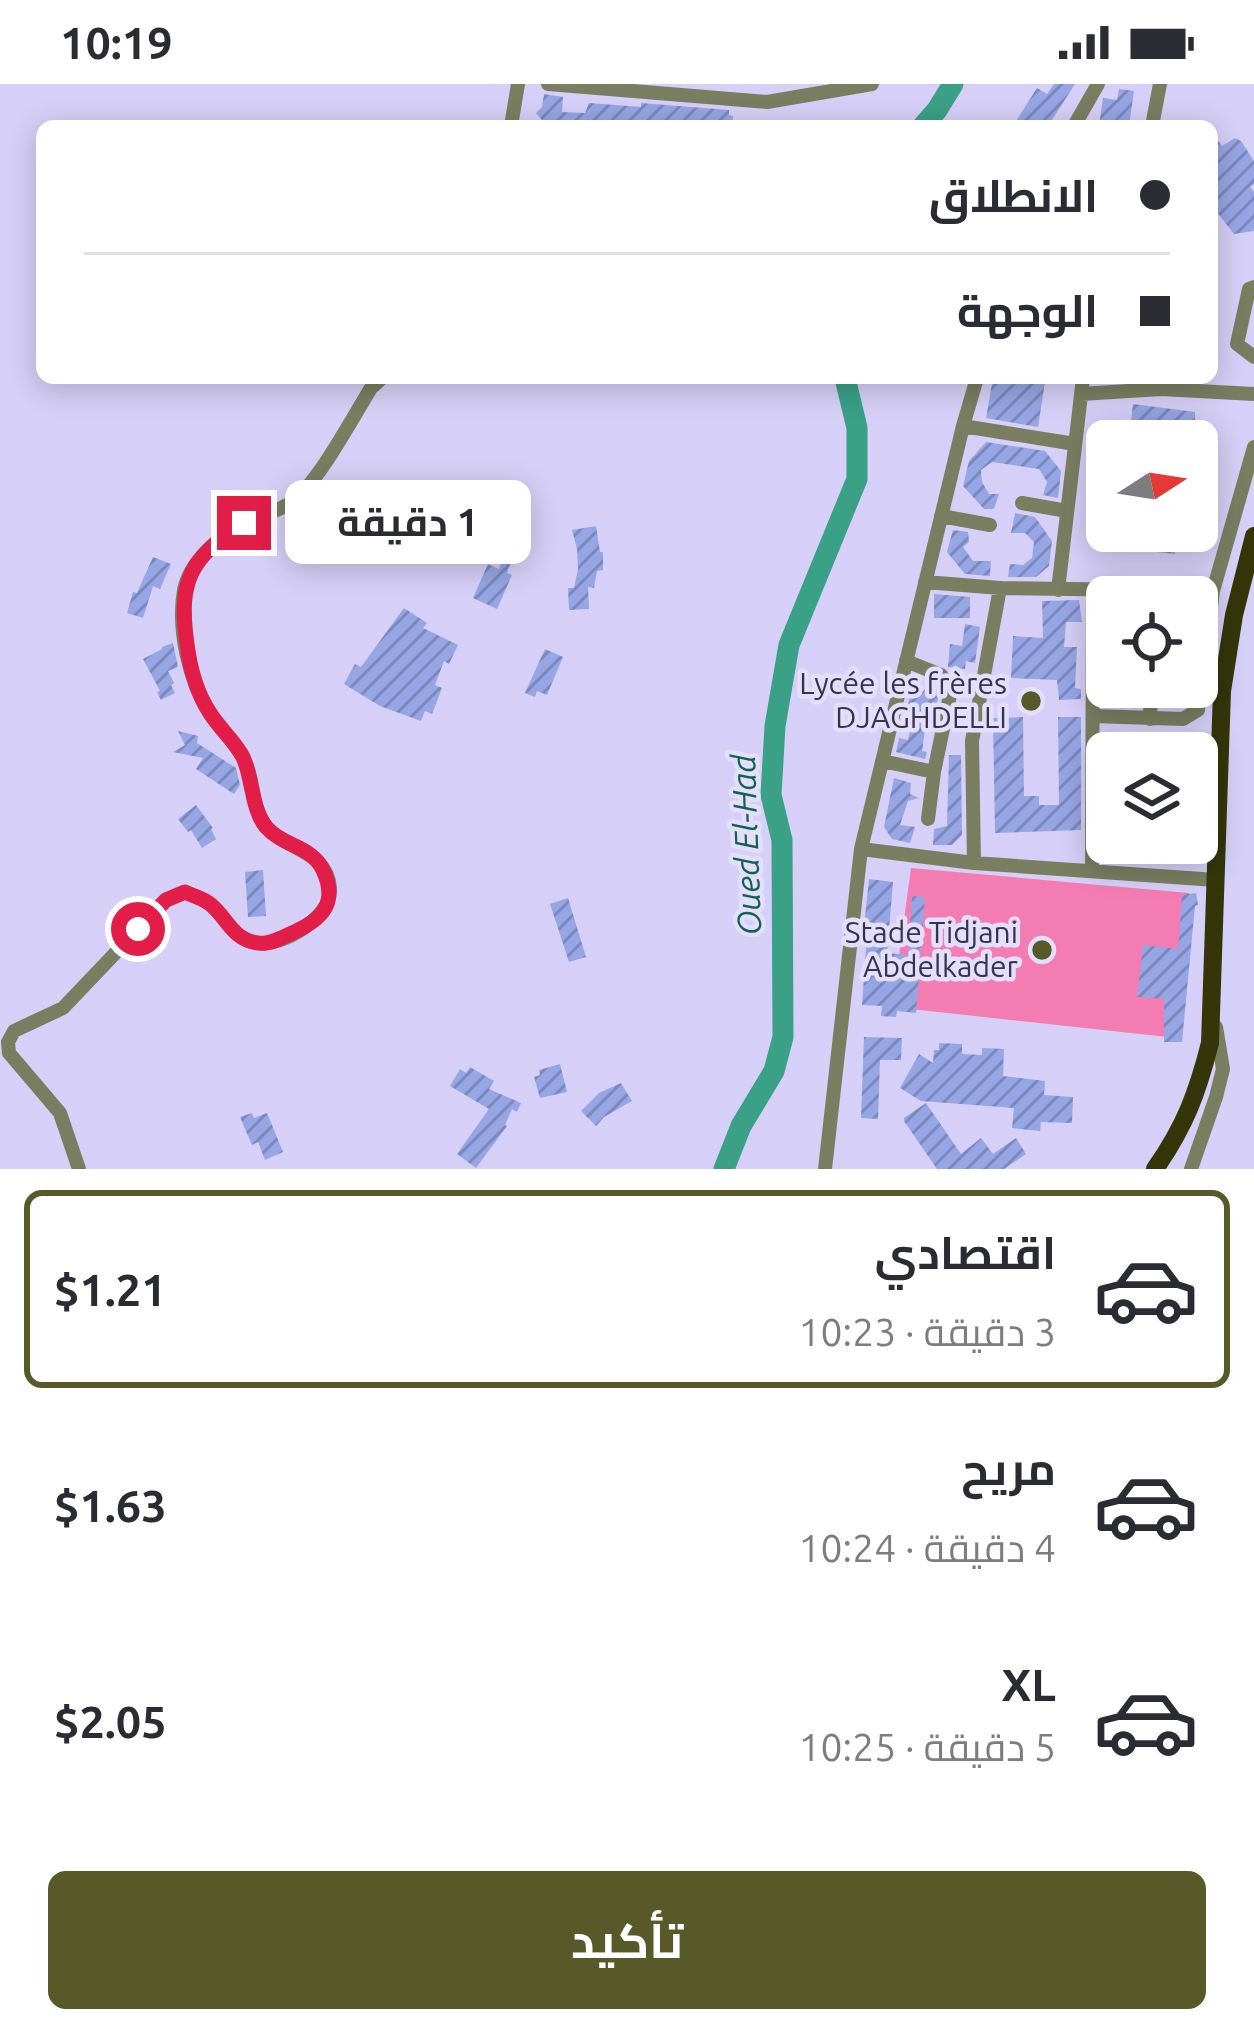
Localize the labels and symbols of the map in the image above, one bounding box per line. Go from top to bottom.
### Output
north arrow [1086,420,1218,552]
callout: 1 دقيقة [286,481,532,565]
route end [217,496,271,550]
place label: Lycée les frères DJAGHDELLI [799,666,1007,734]
marker: Lycée les frères DJAGHDELLI [1018,688,1044,714]
water label: Oued El-Had [724,752,767,936]
route start [111,902,165,956]
place label: Stade Tidjani Abdelkader [845,915,1019,983]
marker: Stade Tidjani Abdelkader [1029,937,1055,963]

